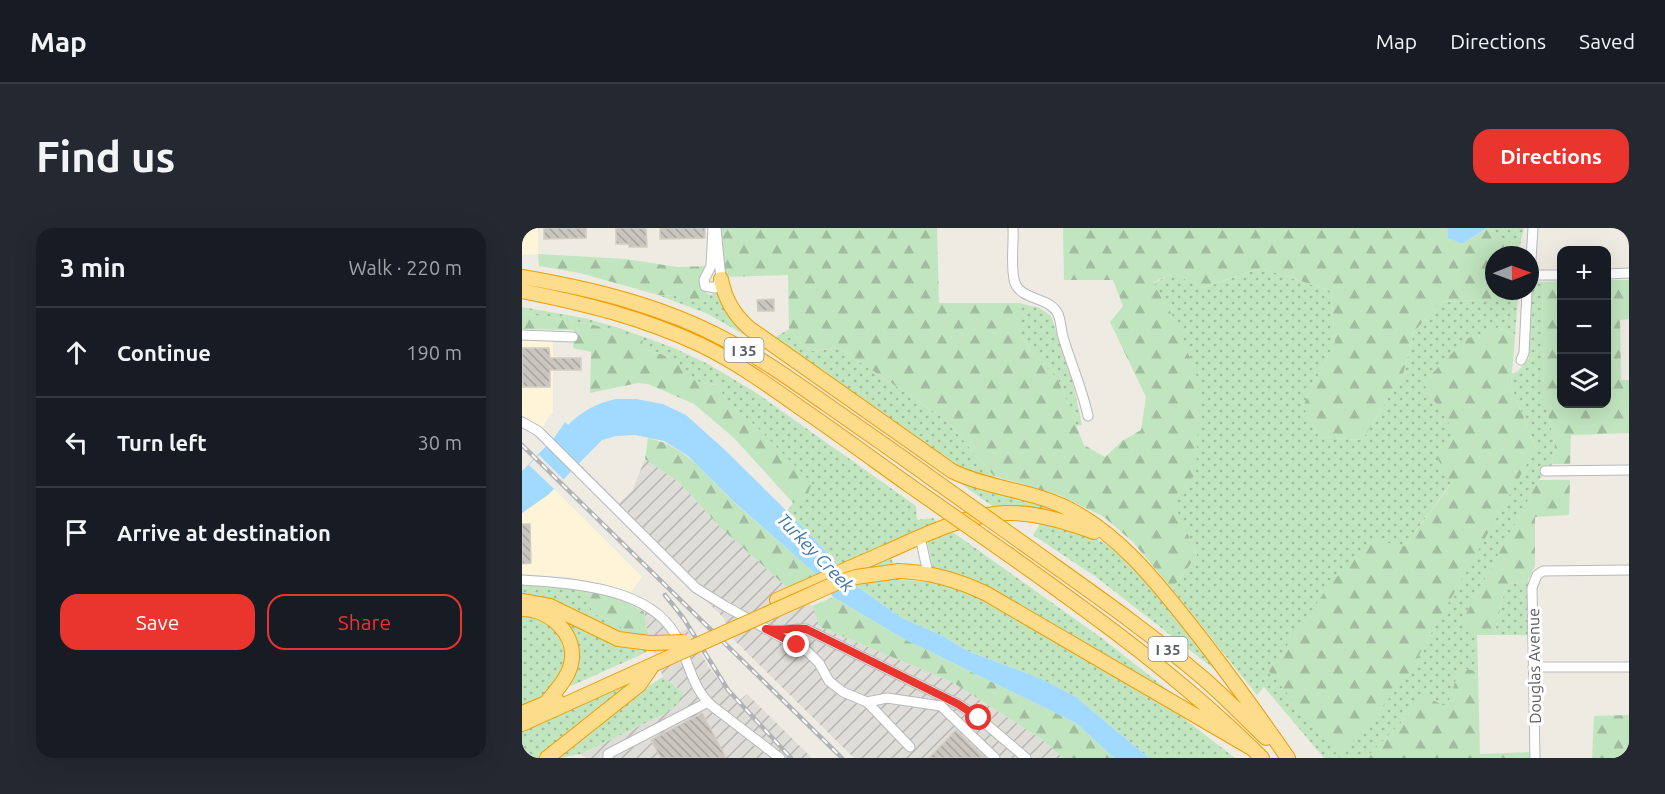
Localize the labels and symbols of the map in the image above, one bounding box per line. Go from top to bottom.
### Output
north arrow [1485,246,1539,300]
road number: I 35 [724,338,764,362]
water label: Turkey Creek [774,509,859,596]
street label: Douglas Avenue [1524,608,1544,724]
route end [783,631,809,657]
road number: I 35 [1148,637,1188,661]
route start [965,704,991,730]

